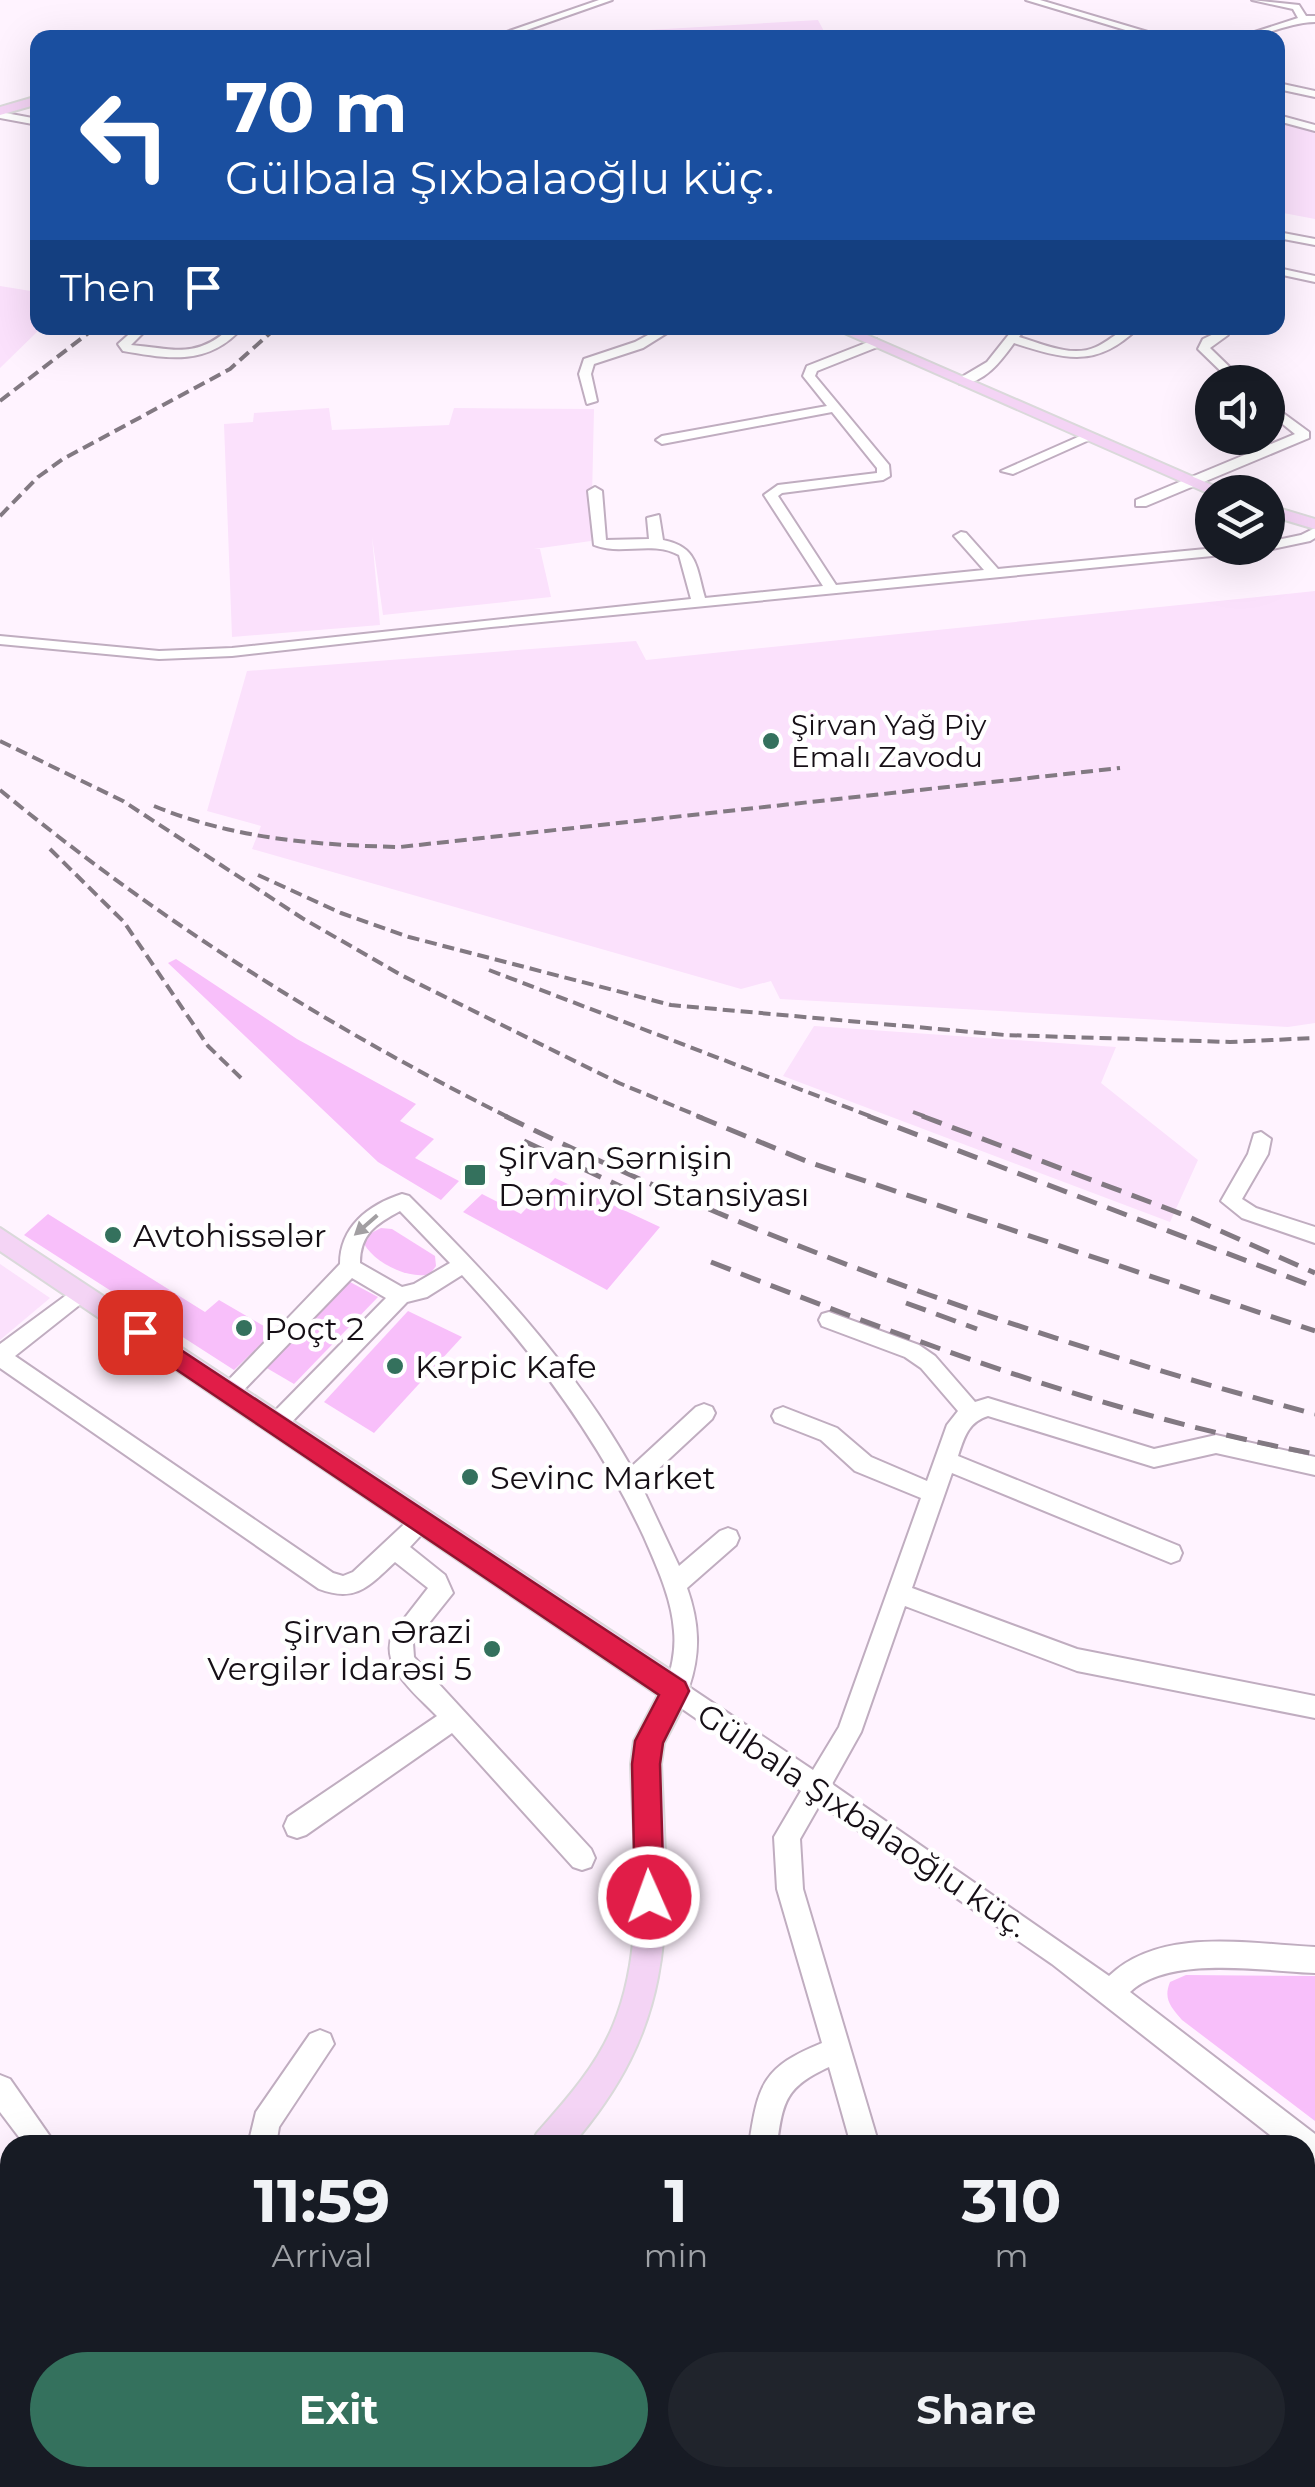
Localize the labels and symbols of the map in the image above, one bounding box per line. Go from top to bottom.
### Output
place label: Şirvan Yağ Piy Emalı Zavodu [791,708,987,774]
marker: Şirvan Yağ Piy Emalı Zavodu [760,730,782,752]
place label: Şirvan Sərnişin Dəmiryol Stansiyası [498,1138,809,1214]
marker: Şirvan Sərnişin Dəmiryol Stansiyası [462,1162,488,1188]
one-way arrow [354,1214,379,1236]
place label: Avtohissələr [133,1216,327,1255]
marker: Avtohissələr [102,1224,124,1246]
pin [98,1290,183,1375]
place label: Poçt 2 [264,1309,364,1348]
marker: Poçt 2 [233,1317,255,1339]
place label: Kərpic Kafe [415,1347,597,1386]
marker: Kərpic Kafe [384,1355,406,1377]
place label: Sevinc Market [490,1458,715,1497]
marker: Sevinc Market [459,1466,481,1488]
place label: Şirvan Ərazi Vergilər İdarəsi 5 [207,1612,472,1688]
marker: Şirvan Ərazi Vergilər İdarəsi 5 [481,1638,503,1660]
street label: Gülbala Şıxbalaoğlu küç. [690,1695,1036,1945]
position arrow [597,1845,701,1949]

